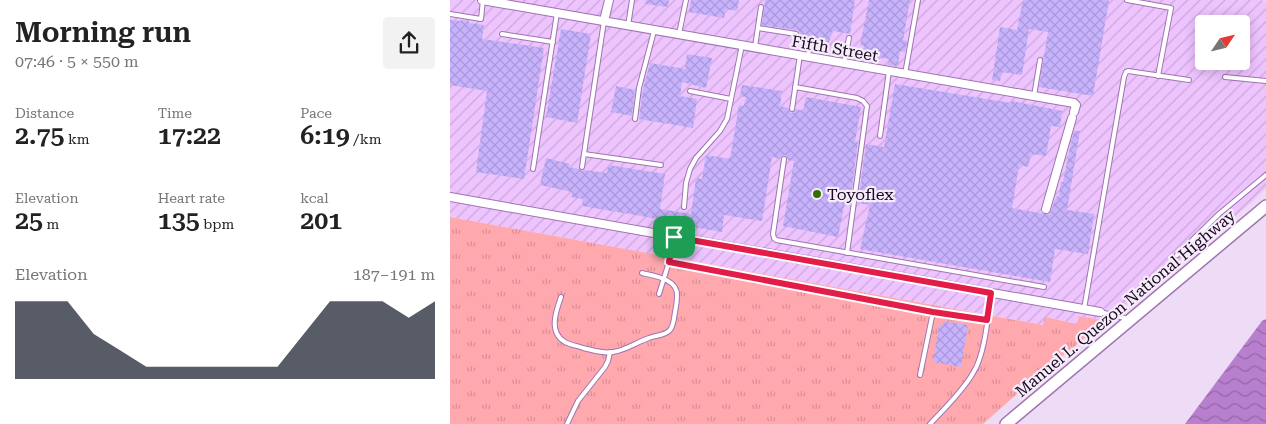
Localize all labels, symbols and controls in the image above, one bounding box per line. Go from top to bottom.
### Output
north arrow [1195,15,1250,70]
map controls [1195,15,1250,70]
text: Morning run [15,16,191,49]
button: share [383,17,435,69]
street label: Fifth Street [790,32,880,65]
text: 07:46 · 5 × 550 m [15,52,139,71]
text: Distance [15,105,74,121]
text: Time [158,105,192,121]
text: Pace [300,105,332,121]
text: 2.75 [15,121,64,150]
text: 17:22 [158,121,221,150]
text: 6:19 [300,121,350,150]
text: km [64,131,90,147]
text: /km [350,131,382,147]
place label: Toyoflex [827,185,894,204]
marker: Toyoflex [811,188,823,200]
text: Elevation [15,190,78,206]
text: Heart rate [158,190,225,206]
text: kcal [300,190,329,206]
street label: Manuel L. Quezon National Highway [1012,205,1240,401]
text: 25 [15,206,43,235]
text: 135 [158,206,200,235]
text: 201 [300,206,342,235]
text: m [43,216,59,232]
text: bpm [200,216,234,232]
pin [653,216,695,258]
icon: arrive [660,223,688,251]
text: Elevation [15,265,88,284]
text: 187–191 m [353,265,435,284]

